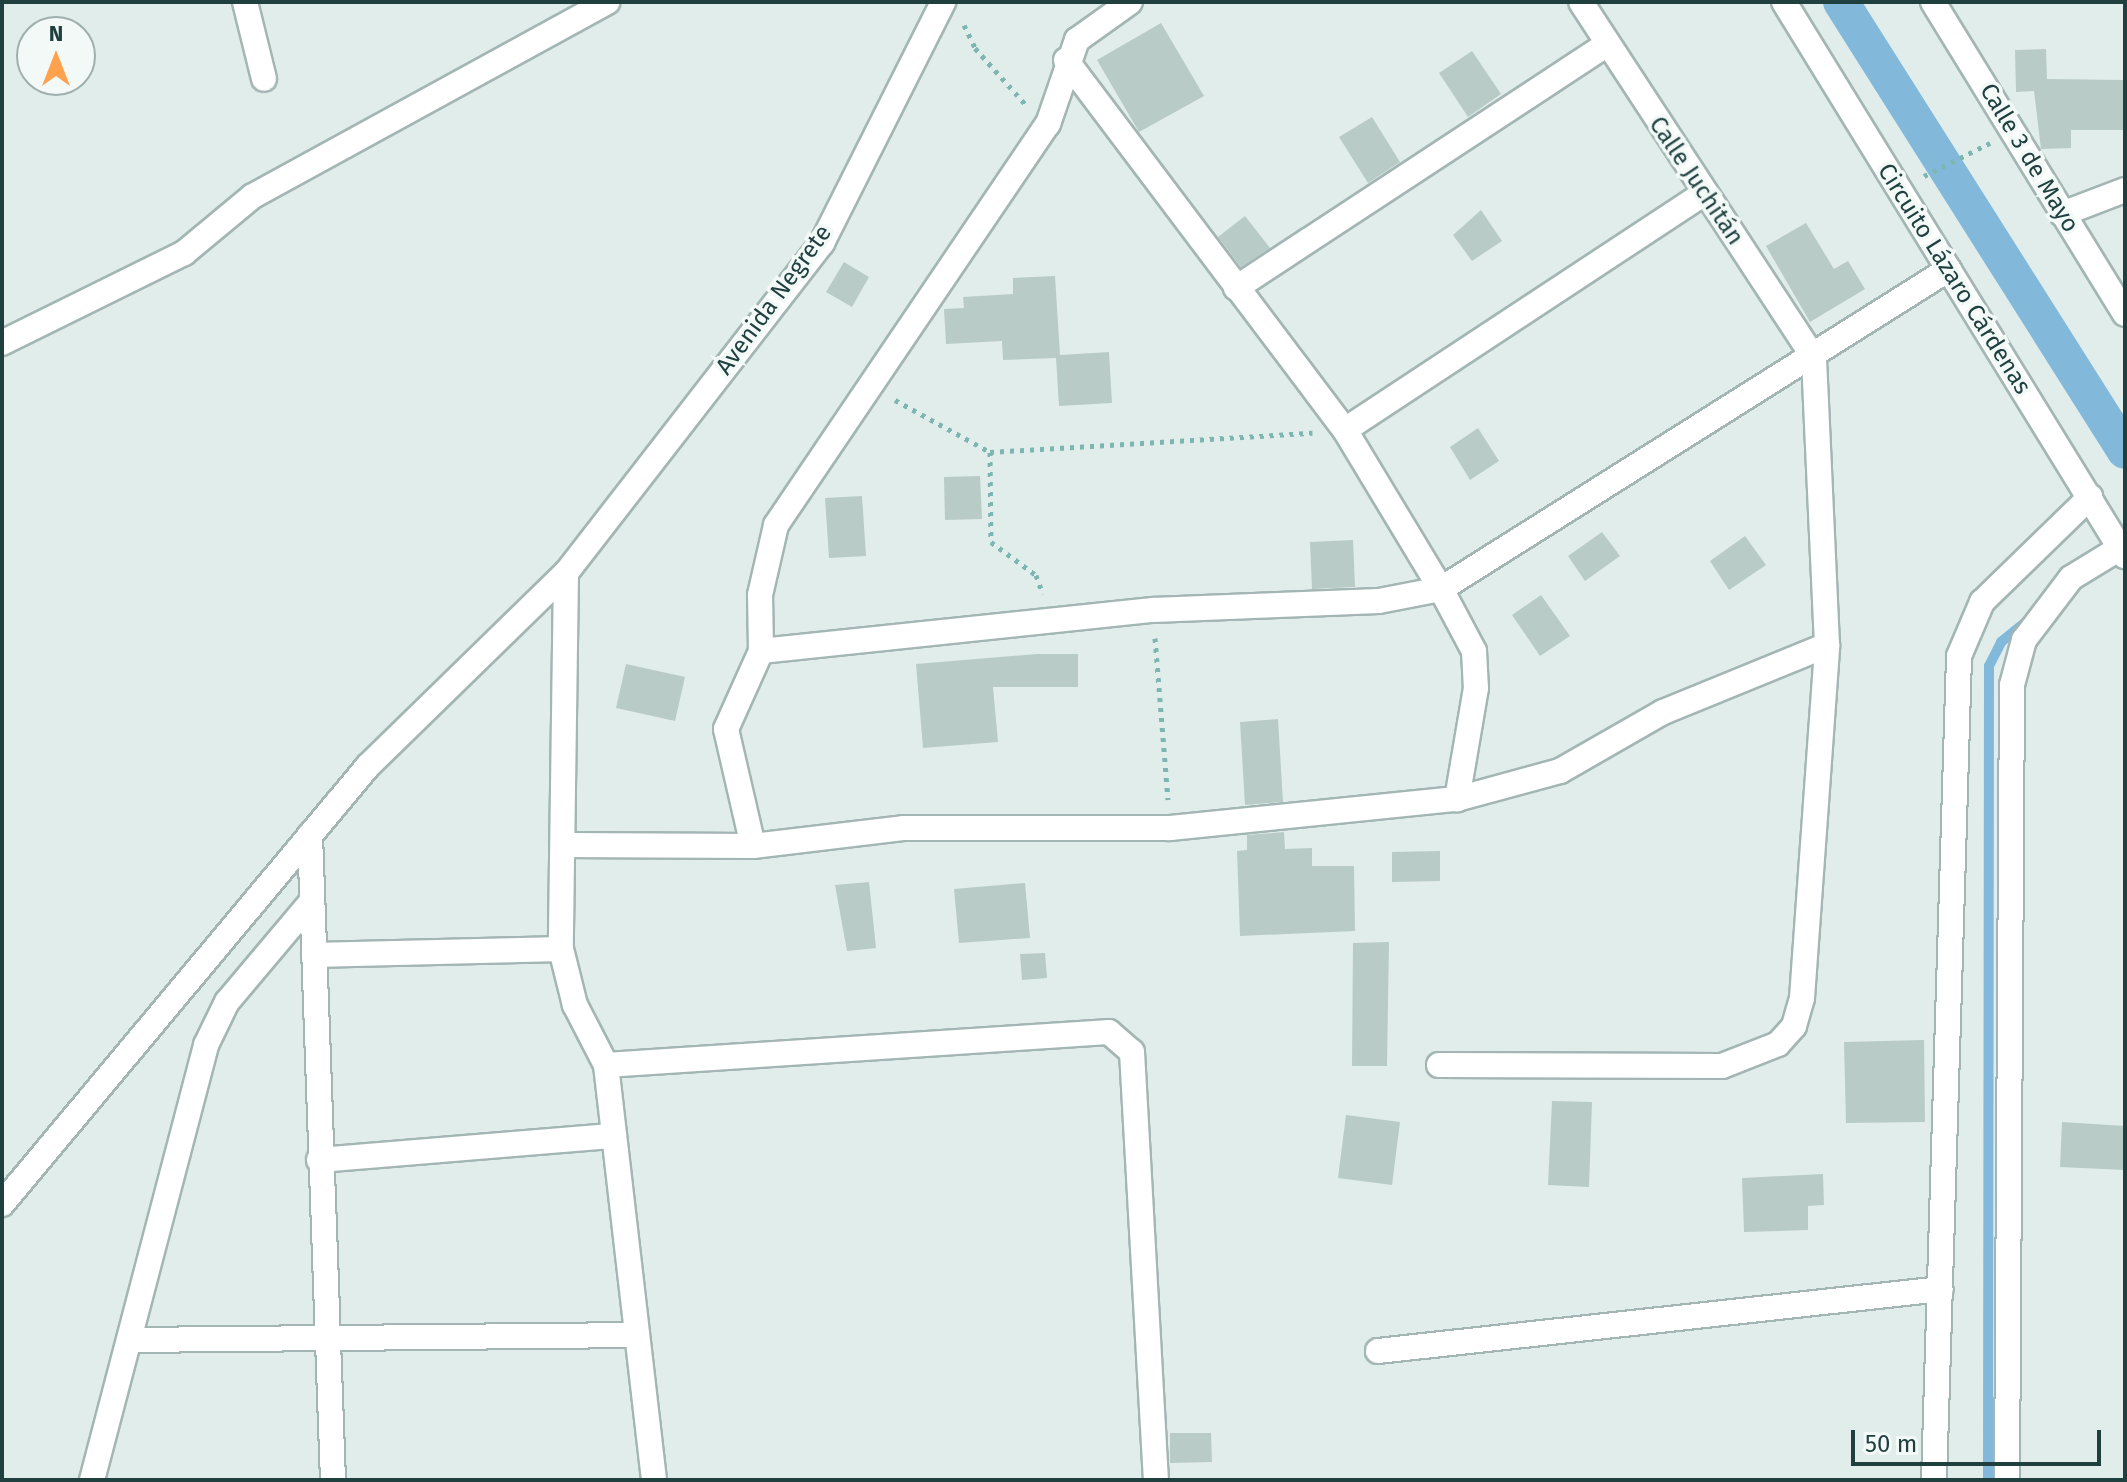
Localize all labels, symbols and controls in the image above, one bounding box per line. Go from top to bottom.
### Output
north arrow [16,16,96,96]
text: N [49,20,63,47]
street label: Calle 3 de Mayo [1973,78,2085,238]
street label: Calle Juchitán [1643,111,1749,251]
street label: Circuito Lázaro Cárdenas [1871,158,2037,400]
street label: Avenida Negrete [710,219,838,381]
scale bar [1855,1414,2105,1464]
text: 50 m [1865,1430,1917,1458]

